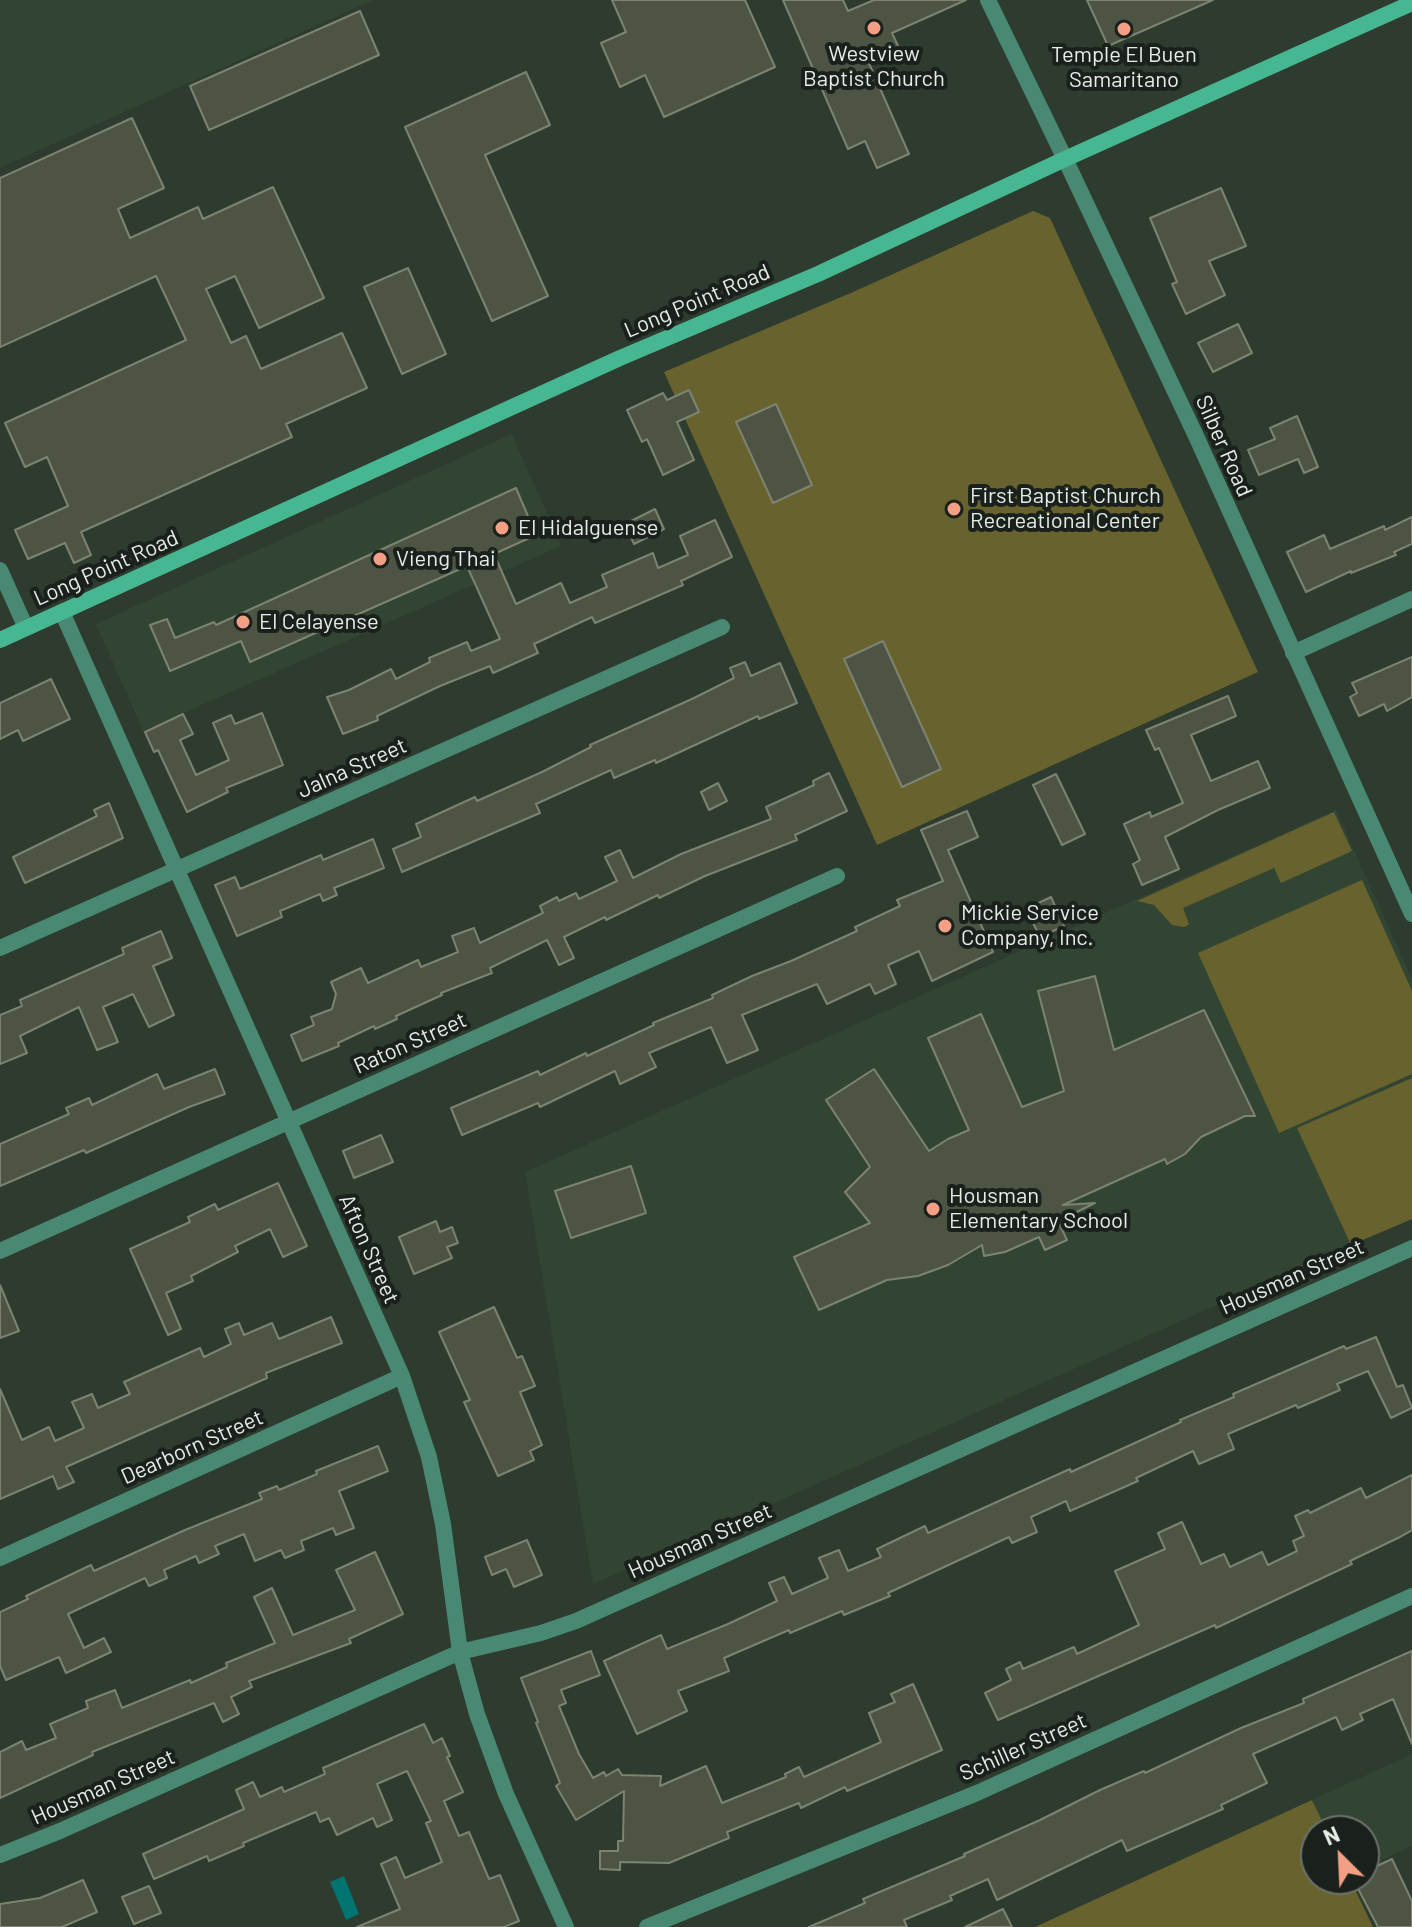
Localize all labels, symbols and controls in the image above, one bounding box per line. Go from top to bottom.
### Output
marker: Westview Baptist Church [865,19,883,37]
marker: Temple El Buen Samaritano [1115,20,1133,38]
place label: Westview Baptist Church [803,41,945,92]
place label: Temple El Buen Samaritano [1051,42,1197,94]
street label: Long Point Road [620,258,774,344]
street label: Silber Road [1190,391,1258,501]
place label: First Baptist Church Recreational Center [970,483,1161,534]
marker: First Baptist Church Recreational Center [945,500,963,518]
place label: El Hidalguense [518,515,659,541]
marker: El Hidalguense [493,519,511,537]
street label: Long Point Road [30,524,182,612]
place label: Vieng Thai [396,546,496,572]
marker: Vieng Thai [371,550,389,568]
place label: El Celayense [259,609,379,635]
marker: El Celayense [234,613,252,631]
street label: Jalna Street [293,732,411,804]
place label: Mickie Service Company, Inc. [961,900,1099,952]
marker: Mickie Service Company, Inc. [936,917,954,935]
street label: Raton Street [350,1006,470,1080]
place label: Housman Elementary School [949,1183,1128,1234]
street label: Afton Street [333,1190,405,1308]
marker: Housman Elementary School [924,1200,942,1218]
street label: Housman Street [1216,1234,1368,1320]
street label: Dearborn Street [117,1404,267,1490]
street label: Housman Street [624,1498,776,1584]
street label: Schiller Street [955,1707,1091,1787]
street label: Housman Street [27,1744,179,1830]
north arrow [1300,1815,1380,1895]
text: N [1319,1820,1343,1850]

